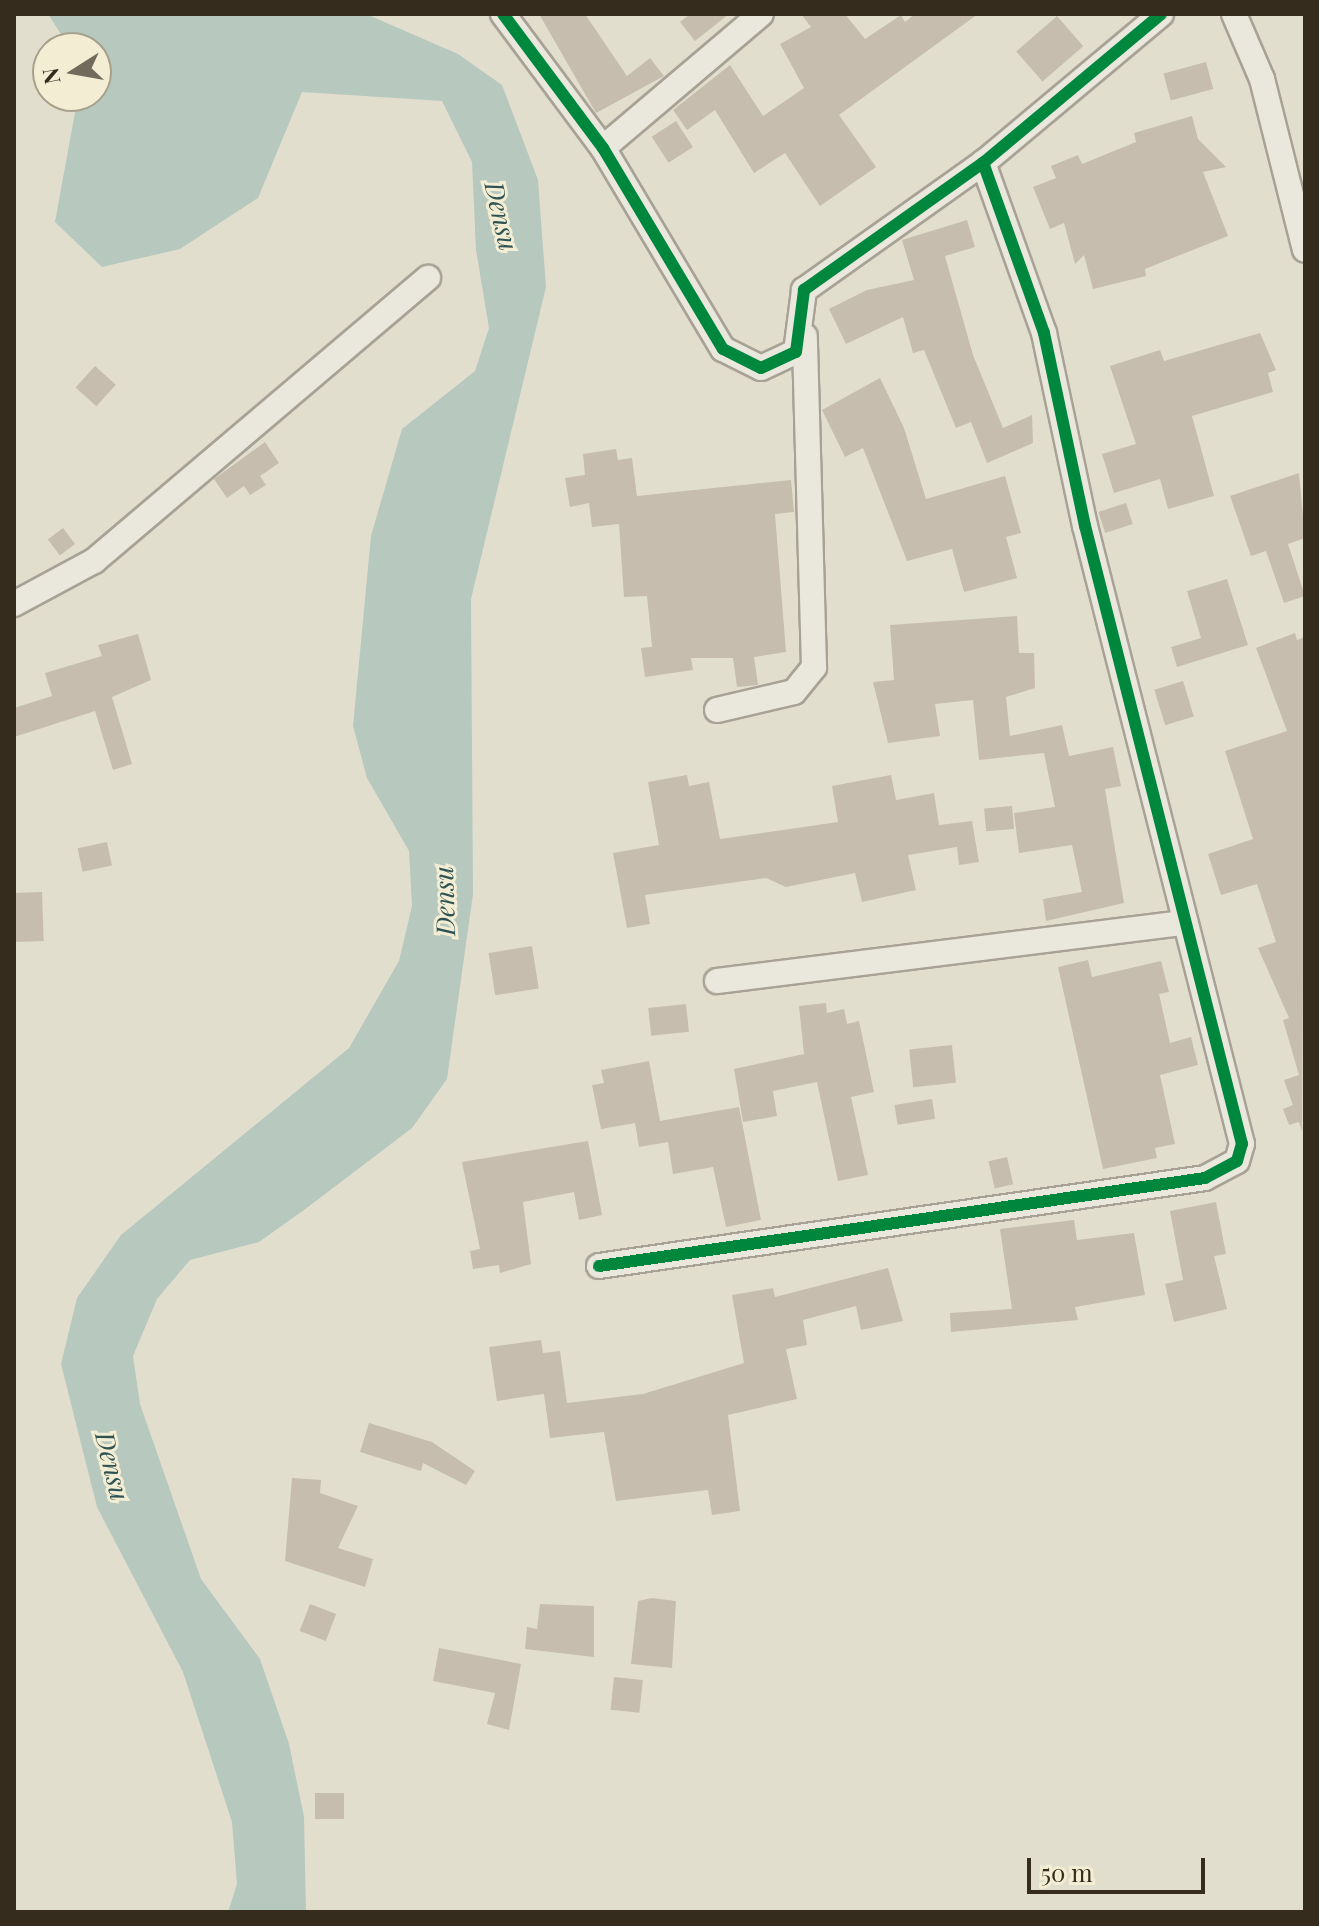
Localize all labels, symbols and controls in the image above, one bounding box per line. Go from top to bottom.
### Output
north arrow [32,32,112,112]
text: N [34,66,67,87]
water label: Densu [479,179,525,253]
water label: Densu [427,866,461,936]
water label: Densu [89,1428,137,1504]
scale bar [1031,1842,1209,1892]
text: 50 m [1041,1856,1093,1888]

